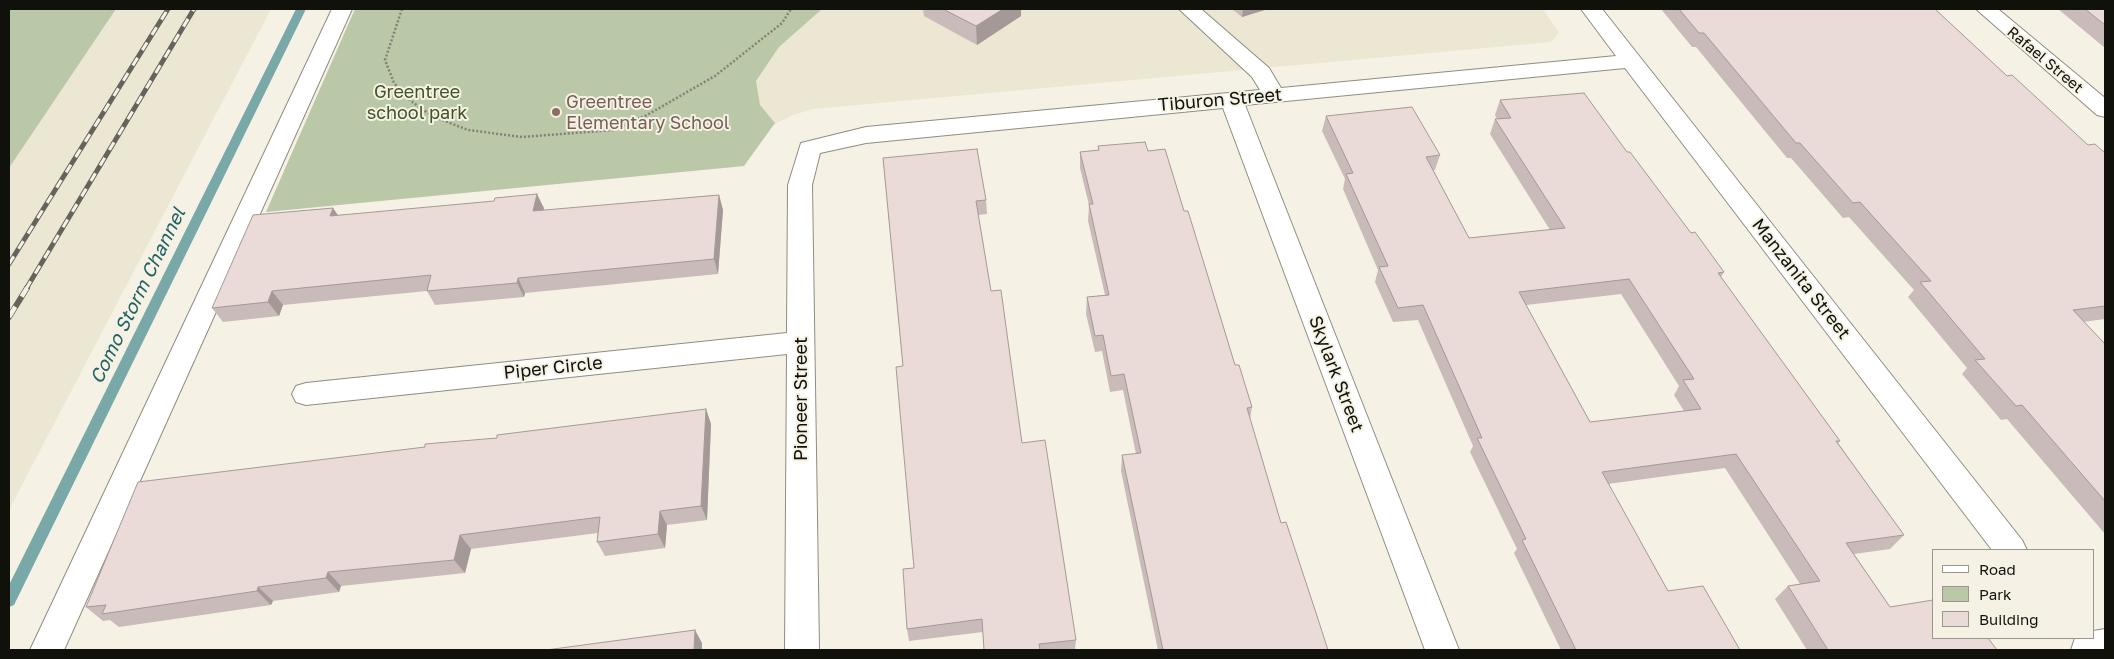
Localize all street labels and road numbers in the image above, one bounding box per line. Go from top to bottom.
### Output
street label: Rafael Street [2003,23,2087,97]
street label: Tiburon Street [1157,84,1283,116]
street label: Manzanita Street [1747,214,1855,344]
street label: Skylark Street [1304,313,1368,435]
street label: Pioneer Street [790,337,812,461]
street label: Piper Circle [502,352,604,384]

